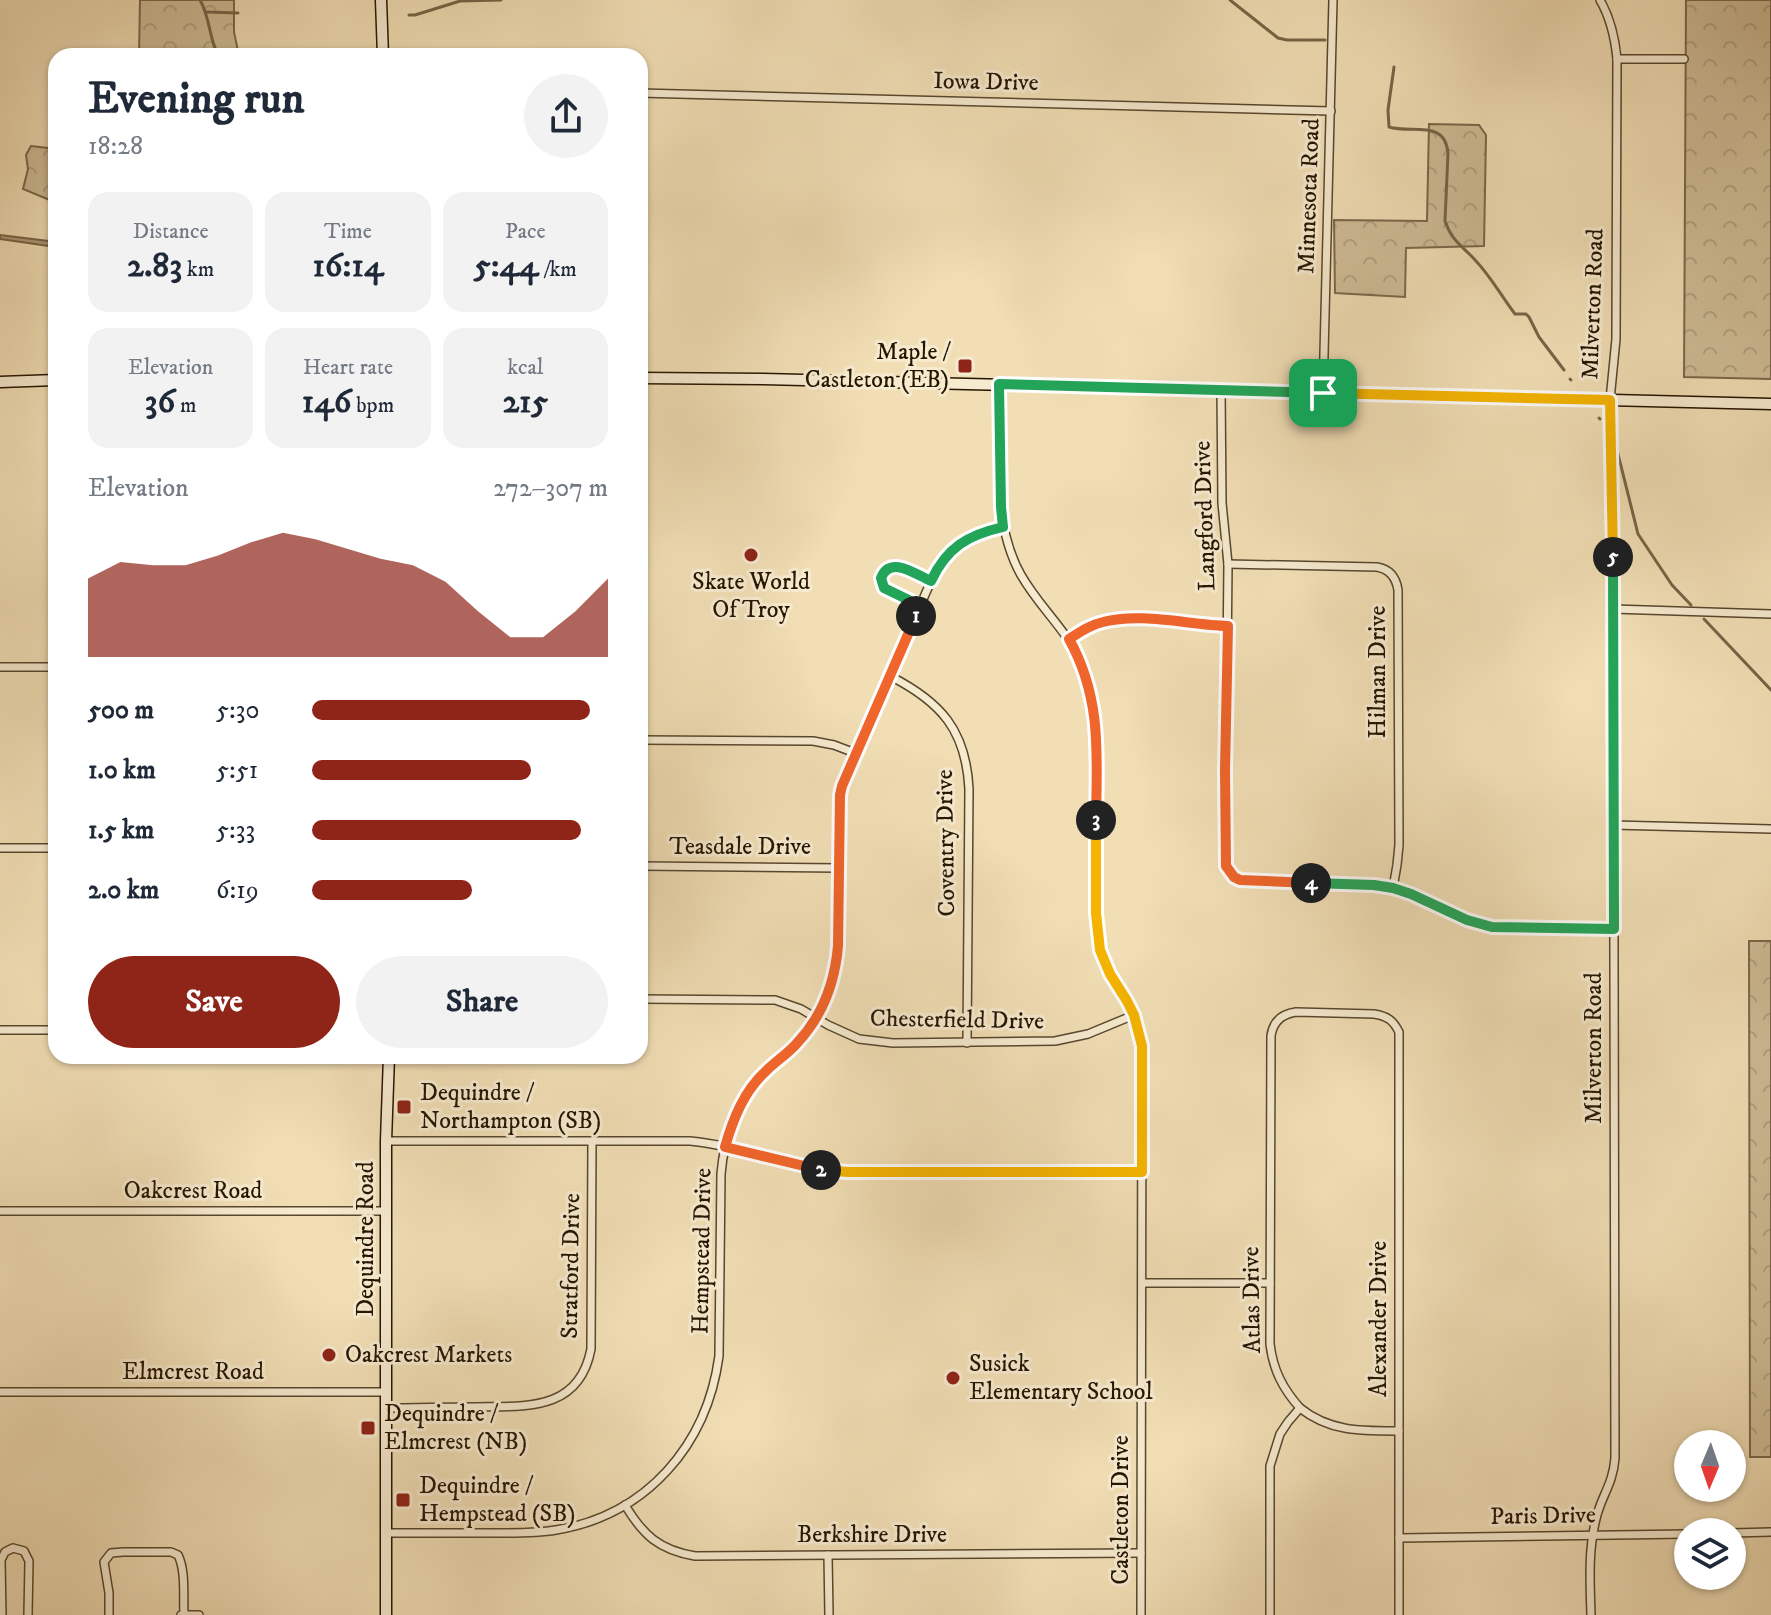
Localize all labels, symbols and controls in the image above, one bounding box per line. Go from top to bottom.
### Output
street label: Iowa Drive [933,66,1039,98]
text: Evening run [88,72,305,127]
button: share [524,74,608,158]
street label: Minnesota Road [1291,118,1327,274]
text: 18:28 [88,130,143,163]
text: Distance [133,218,209,245]
text: Time [324,218,372,245]
text: Pace [505,218,546,245]
street label: Milverton Road [1575,228,1611,380]
text: 2.83 [127,245,182,287]
text: 16:14 [313,245,383,287]
text: 5:44 [474,245,539,287]
text: km [182,256,214,283]
text: /km [539,256,577,283]
place label: Maple / Castleton (EB) [805,337,951,395]
text: Elevation [128,354,213,381]
text: Heart rate [303,354,393,381]
text: kcal [507,354,543,381]
marker: Maple / Castleton (EB) [956,357,974,375]
pin [1289,359,1357,427]
icon: arrive [1301,371,1345,415]
text: 36 [145,381,175,423]
text: 146 [302,381,352,423]
text: 215 [502,381,548,423]
text: m [175,392,196,419]
text: bpm [352,392,394,419]
street label: Langford Drive [1187,440,1223,592]
text: Elevation [88,472,189,505]
text: 272–307 m [493,472,608,505]
pin: 5 [1593,537,1633,577]
text: 5 [1608,543,1618,570]
marker: Skate World Of Troy [742,546,760,564]
place label: Skate World Of Troy [692,567,810,625]
pin: 1 [896,596,936,636]
text: 1 [912,602,920,629]
street label: Hilman Drive [1363,605,1393,738]
text: 500 m [88,694,154,727]
text: 5:30 [216,694,259,727]
text: 1.0 km [88,754,156,787]
text: 5:51 [216,754,258,787]
street label: Coventry Drive [930,769,962,917]
pin: 3 [1076,800,1116,840]
text: 3 [1092,806,1100,833]
text: 1.5 km [88,814,154,847]
text: 5:33 [216,814,255,847]
street label: Teasdale Drive [669,832,811,862]
pin: 4 [1291,863,1331,903]
text: 4 [1305,869,1317,896]
text: 2.0 km [88,874,159,907]
text: 6:19 [216,874,259,907]
button: Save [88,956,340,1048]
button: Share [356,956,608,1048]
street label: Milverton Road [1579,972,1609,1124]
street label: Chesterfield Drive [870,1003,1044,1037]
place label: Dequindre / Northampton (SB) [420,1078,601,1136]
marker: Dequindre / Northampton (SB) [395,1098,413,1116]
pin: 2 [801,1150,841,1190]
text: 2 [816,1156,826,1183]
street label: Dequindre Road [351,1161,381,1317]
street label: Hempstead Drive [686,1168,718,1334]
street label: Oakcrest Road [124,1176,262,1206]
street label: Stratford Drive [555,1193,587,1339]
street label: Alexander Drive [1364,1241,1394,1397]
street label: Atlas Drive [1236,1246,1268,1354]
place label: Oakcrest Markets [345,1340,512,1370]
marker: Oakcrest Markets [320,1346,338,1364]
place label: Susick Elementary School [969,1349,1153,1407]
street label: Elmcrest Road [122,1357,264,1387]
marker: Susick Elementary School [944,1369,962,1387]
place label: Dequindre / Elmcrest (NB) [384,1399,527,1457]
marker: Dequindre / Elmcrest (NB) [359,1419,377,1437]
north arrow [1674,1430,1746,1502]
map controls [1674,1430,1746,1590]
street label: Castleton Drive [1106,1435,1136,1585]
place label: Dequindre / Hempstead (SB) [419,1471,576,1529]
marker: Dequindre / Hempstead (SB) [394,1491,412,1509]
street label: Paris Drive [1490,1500,1596,1532]
button: layers [1674,1518,1746,1590]
street label: Berkshire Drive [797,1520,947,1550]

